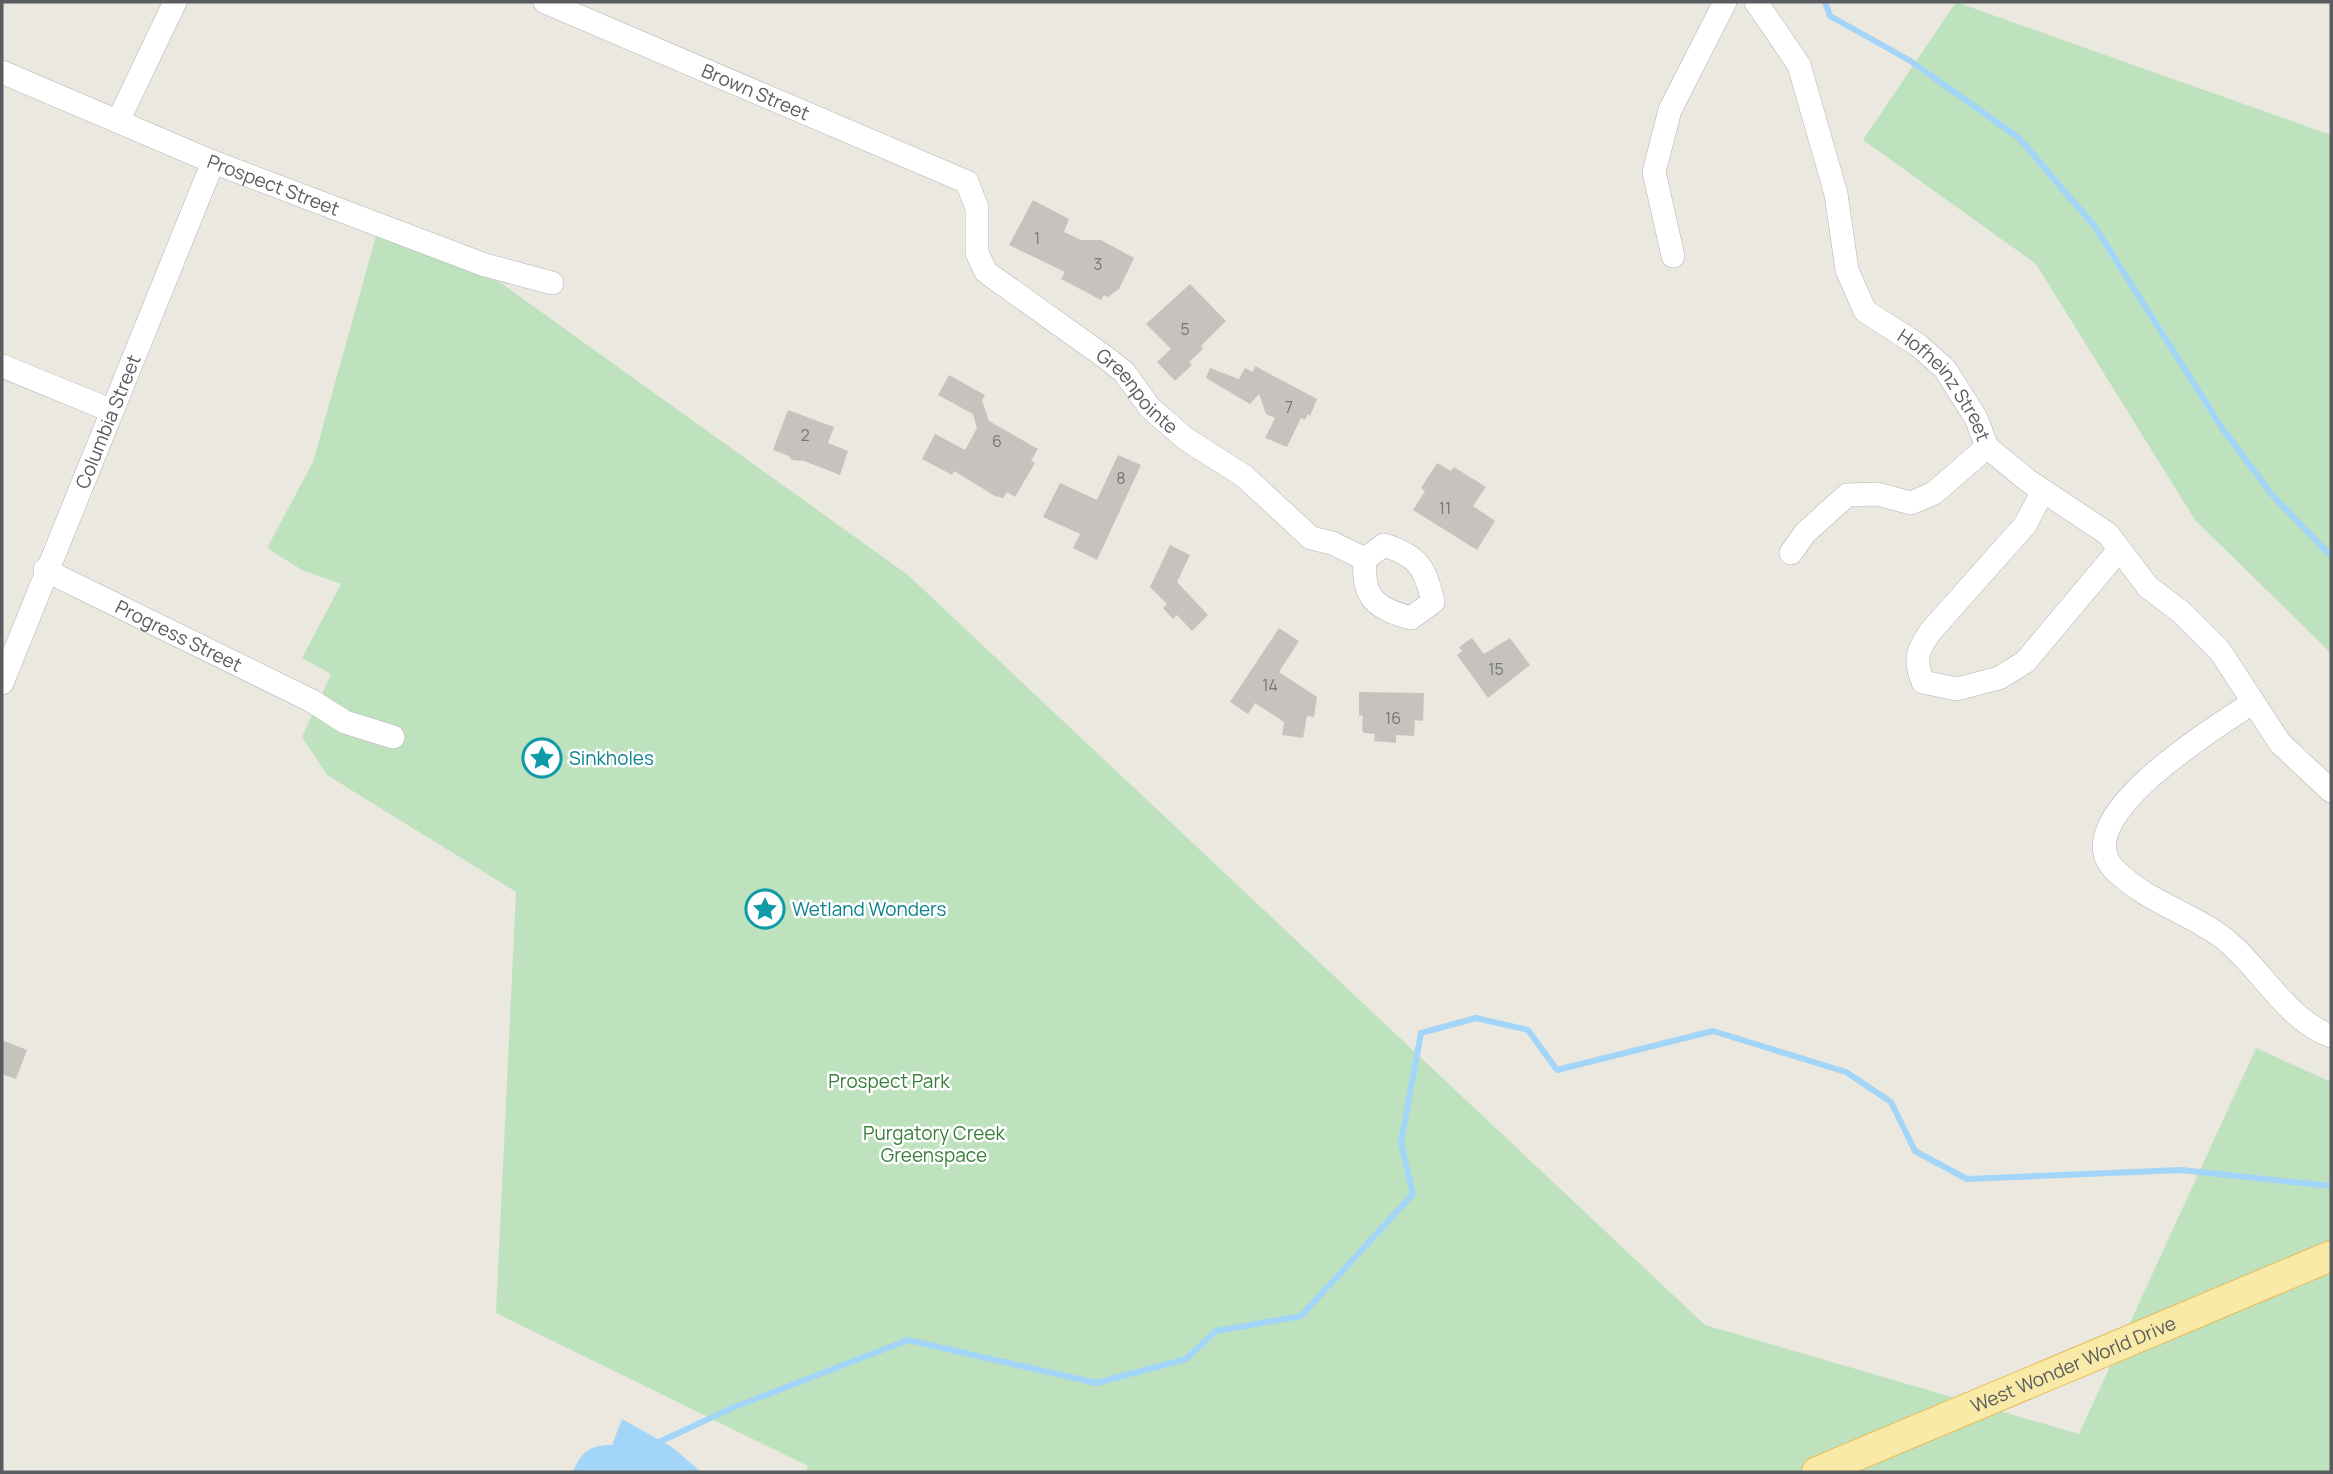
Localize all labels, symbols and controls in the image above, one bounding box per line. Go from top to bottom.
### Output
street label: Brown Street [698,57,814,126]
street label: Prospect Street [204,148,343,222]
house number: 1 [1034,227,1040,249]
house number: 3 [1094,253,1102,275]
house number: 5 [1180,318,1190,340]
street label: Hofheinz Street [1893,322,1997,445]
street label: Greenpointe [1091,342,1184,440]
street label: Columbia Street [69,351,147,493]
house number: 7 [1285,396,1293,418]
house number: 2 [800,424,810,446]
house number: 6 [992,430,1002,452]
house number: 8 [1116,467,1126,489]
house number: 11 [1439,497,1451,519]
street label: Progress Street [111,594,246,678]
house number: 15 [1488,658,1504,680]
house number: 14 [1262,674,1278,696]
house number: 16 [1385,707,1401,729]
place icon: Sinkholes [521,737,563,779]
place label: Sinkholes [569,745,654,771]
place icon: Wetland Wonders [744,888,786,930]
place label: Wetland Wonders [792,896,947,922]
park label: Prospect Park [828,1068,950,1094]
park label: Purgatory Creek Greenspace [863,1120,1006,1168]
street label: West Wonder World Drive [1967,1310,2180,1419]

